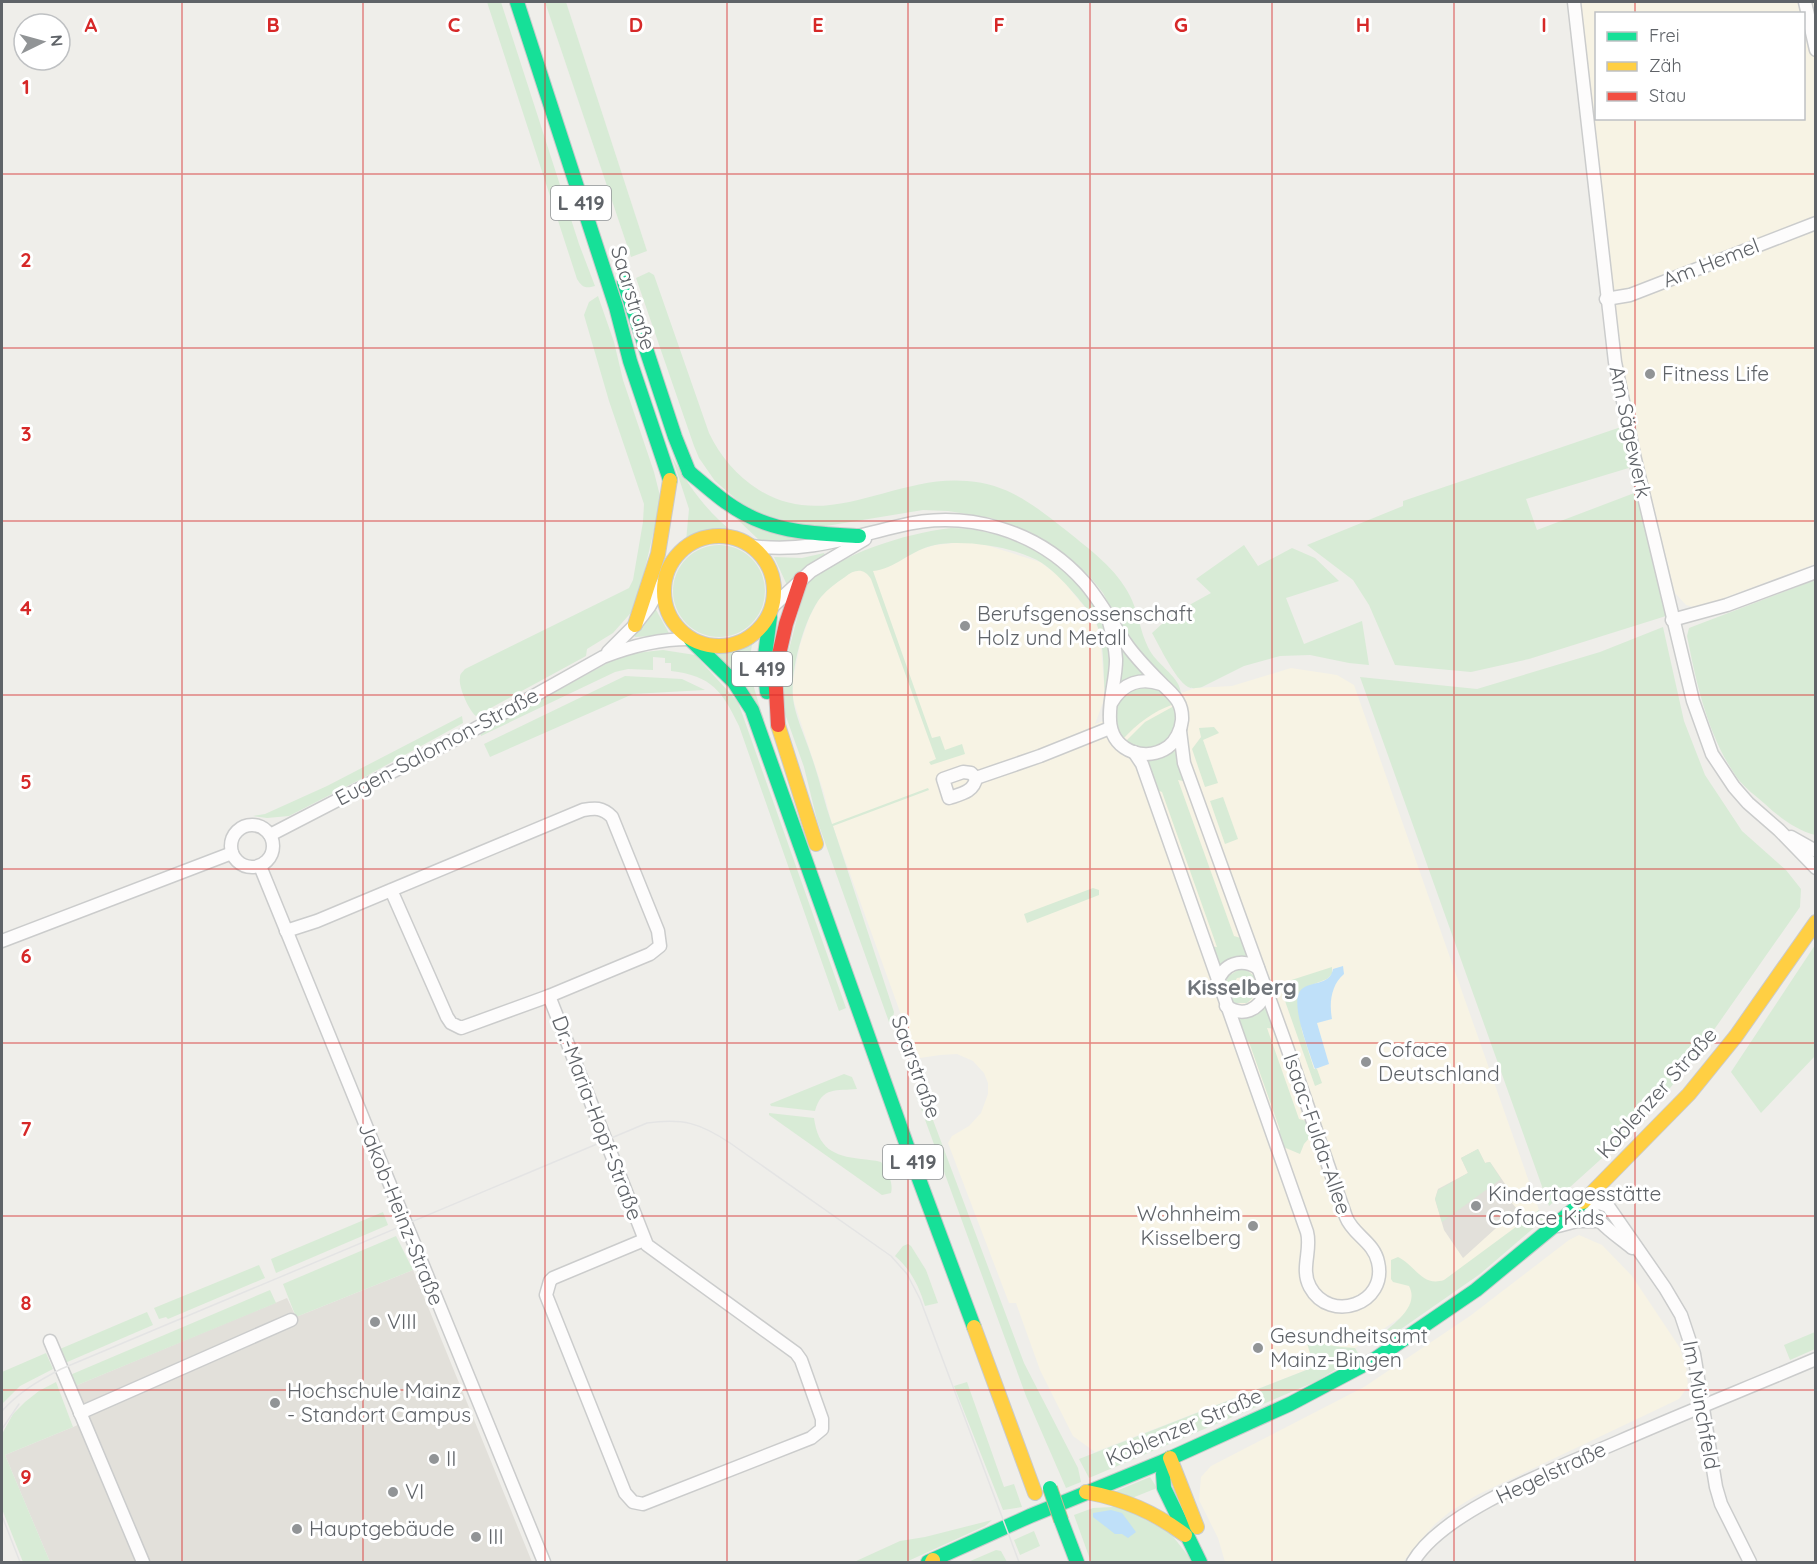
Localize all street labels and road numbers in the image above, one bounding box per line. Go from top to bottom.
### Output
road number: L 419 [551,186,611,220]
street label: Am Hemel [1659,232,1763,292]
street label: Saarstraße [606,242,662,353]
street label: Am Sägewerk [1604,363,1658,500]
road number: L 419 [732,652,792,686]
street label: Eugen-Salomon-Straße [330,681,543,811]
street label: Dr.-Maria-Hopf-Straße [547,1012,649,1224]
street label: Saarstraße [886,1012,948,1122]
street label: Koblenzer Straße [1591,1021,1722,1163]
street label: Isaac-Fulda-Allee [1278,1050,1358,1218]
street label: Jakob-Heinz-Straße [353,1118,451,1309]
road number: L 419 [883,1145,943,1179]
street label: Im Münchfeld [1678,1338,1726,1471]
street label: Koblenzer Straße [1101,1381,1266,1471]
street label: Hegelstraße [1491,1435,1610,1509]

